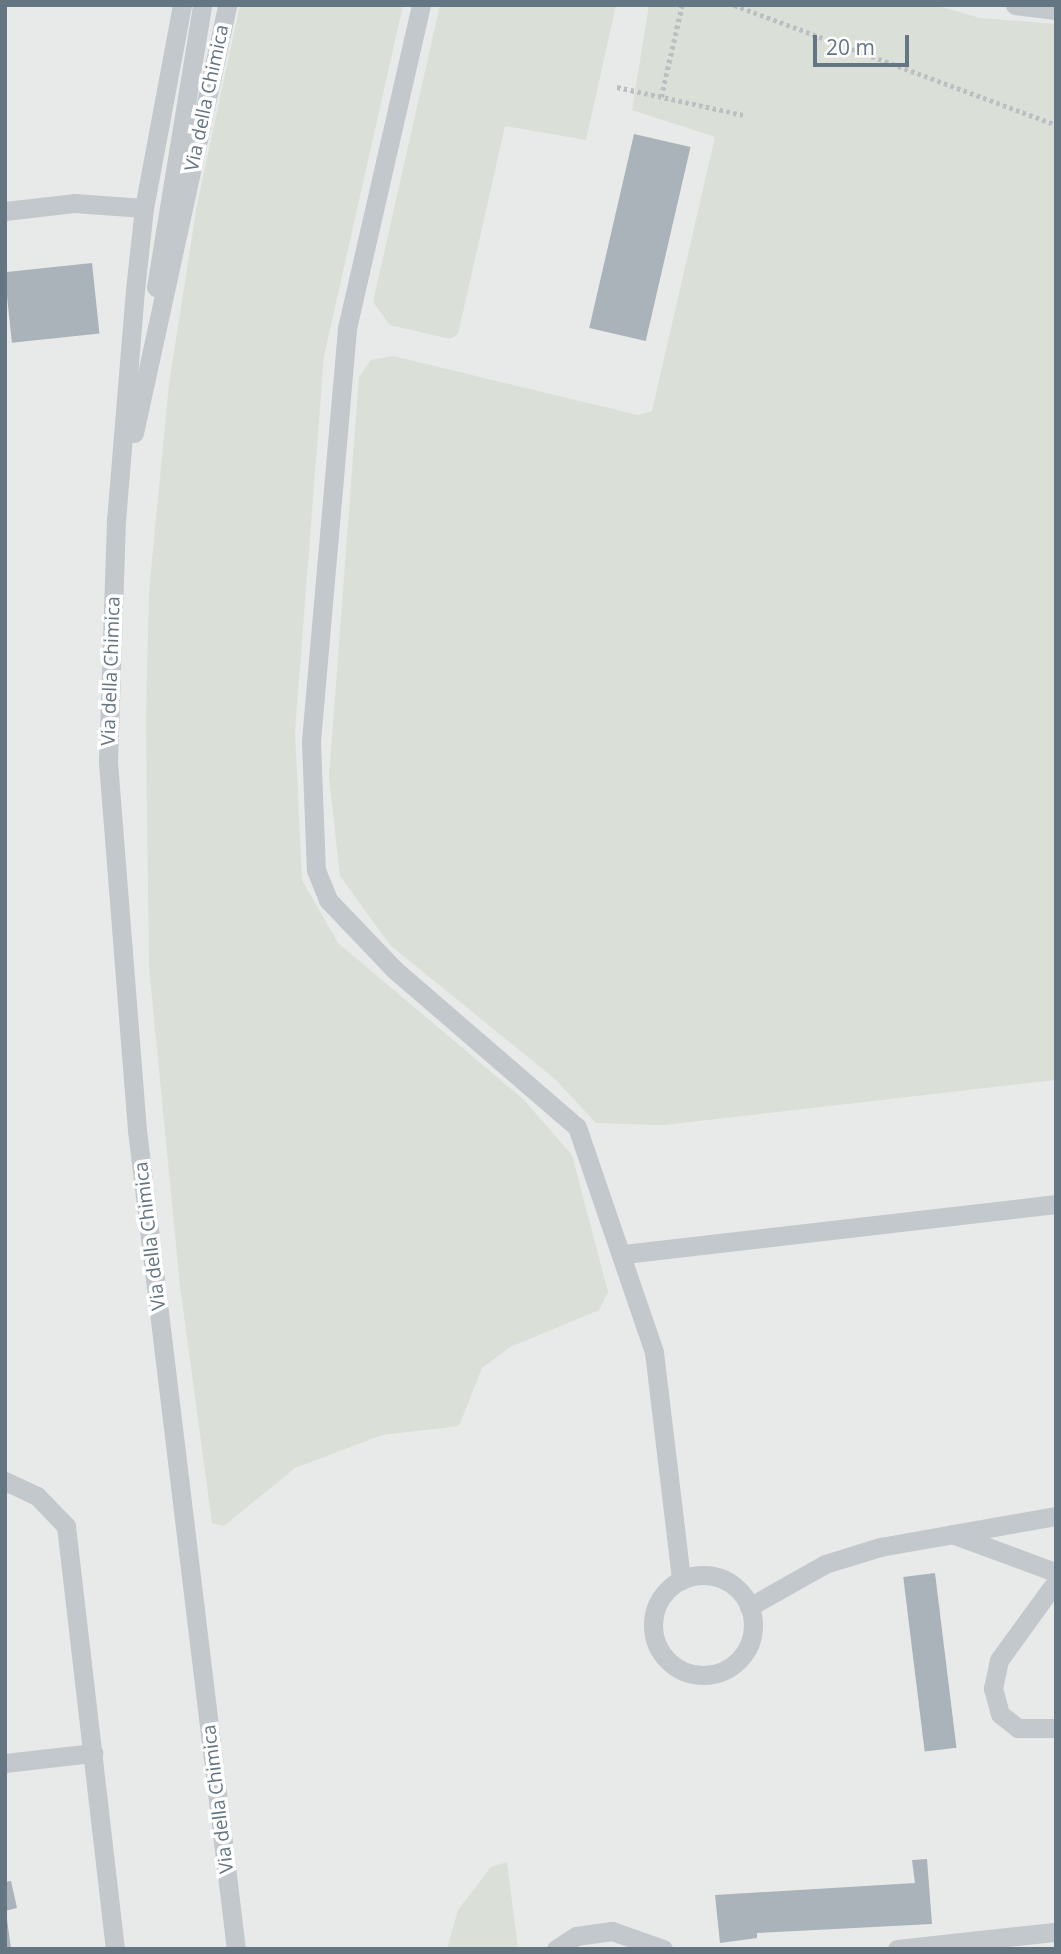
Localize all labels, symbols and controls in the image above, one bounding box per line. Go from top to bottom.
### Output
scale bar [816,21,912,65]
street label: Via della Chimica [180,23,234,173]
text: 20 m [826,33,875,61]
street label: Via della Chimica [97,596,125,746]
street label: Via della Chimica [130,1160,170,1312]
street label: Via della Chimica [198,1723,238,1875]

